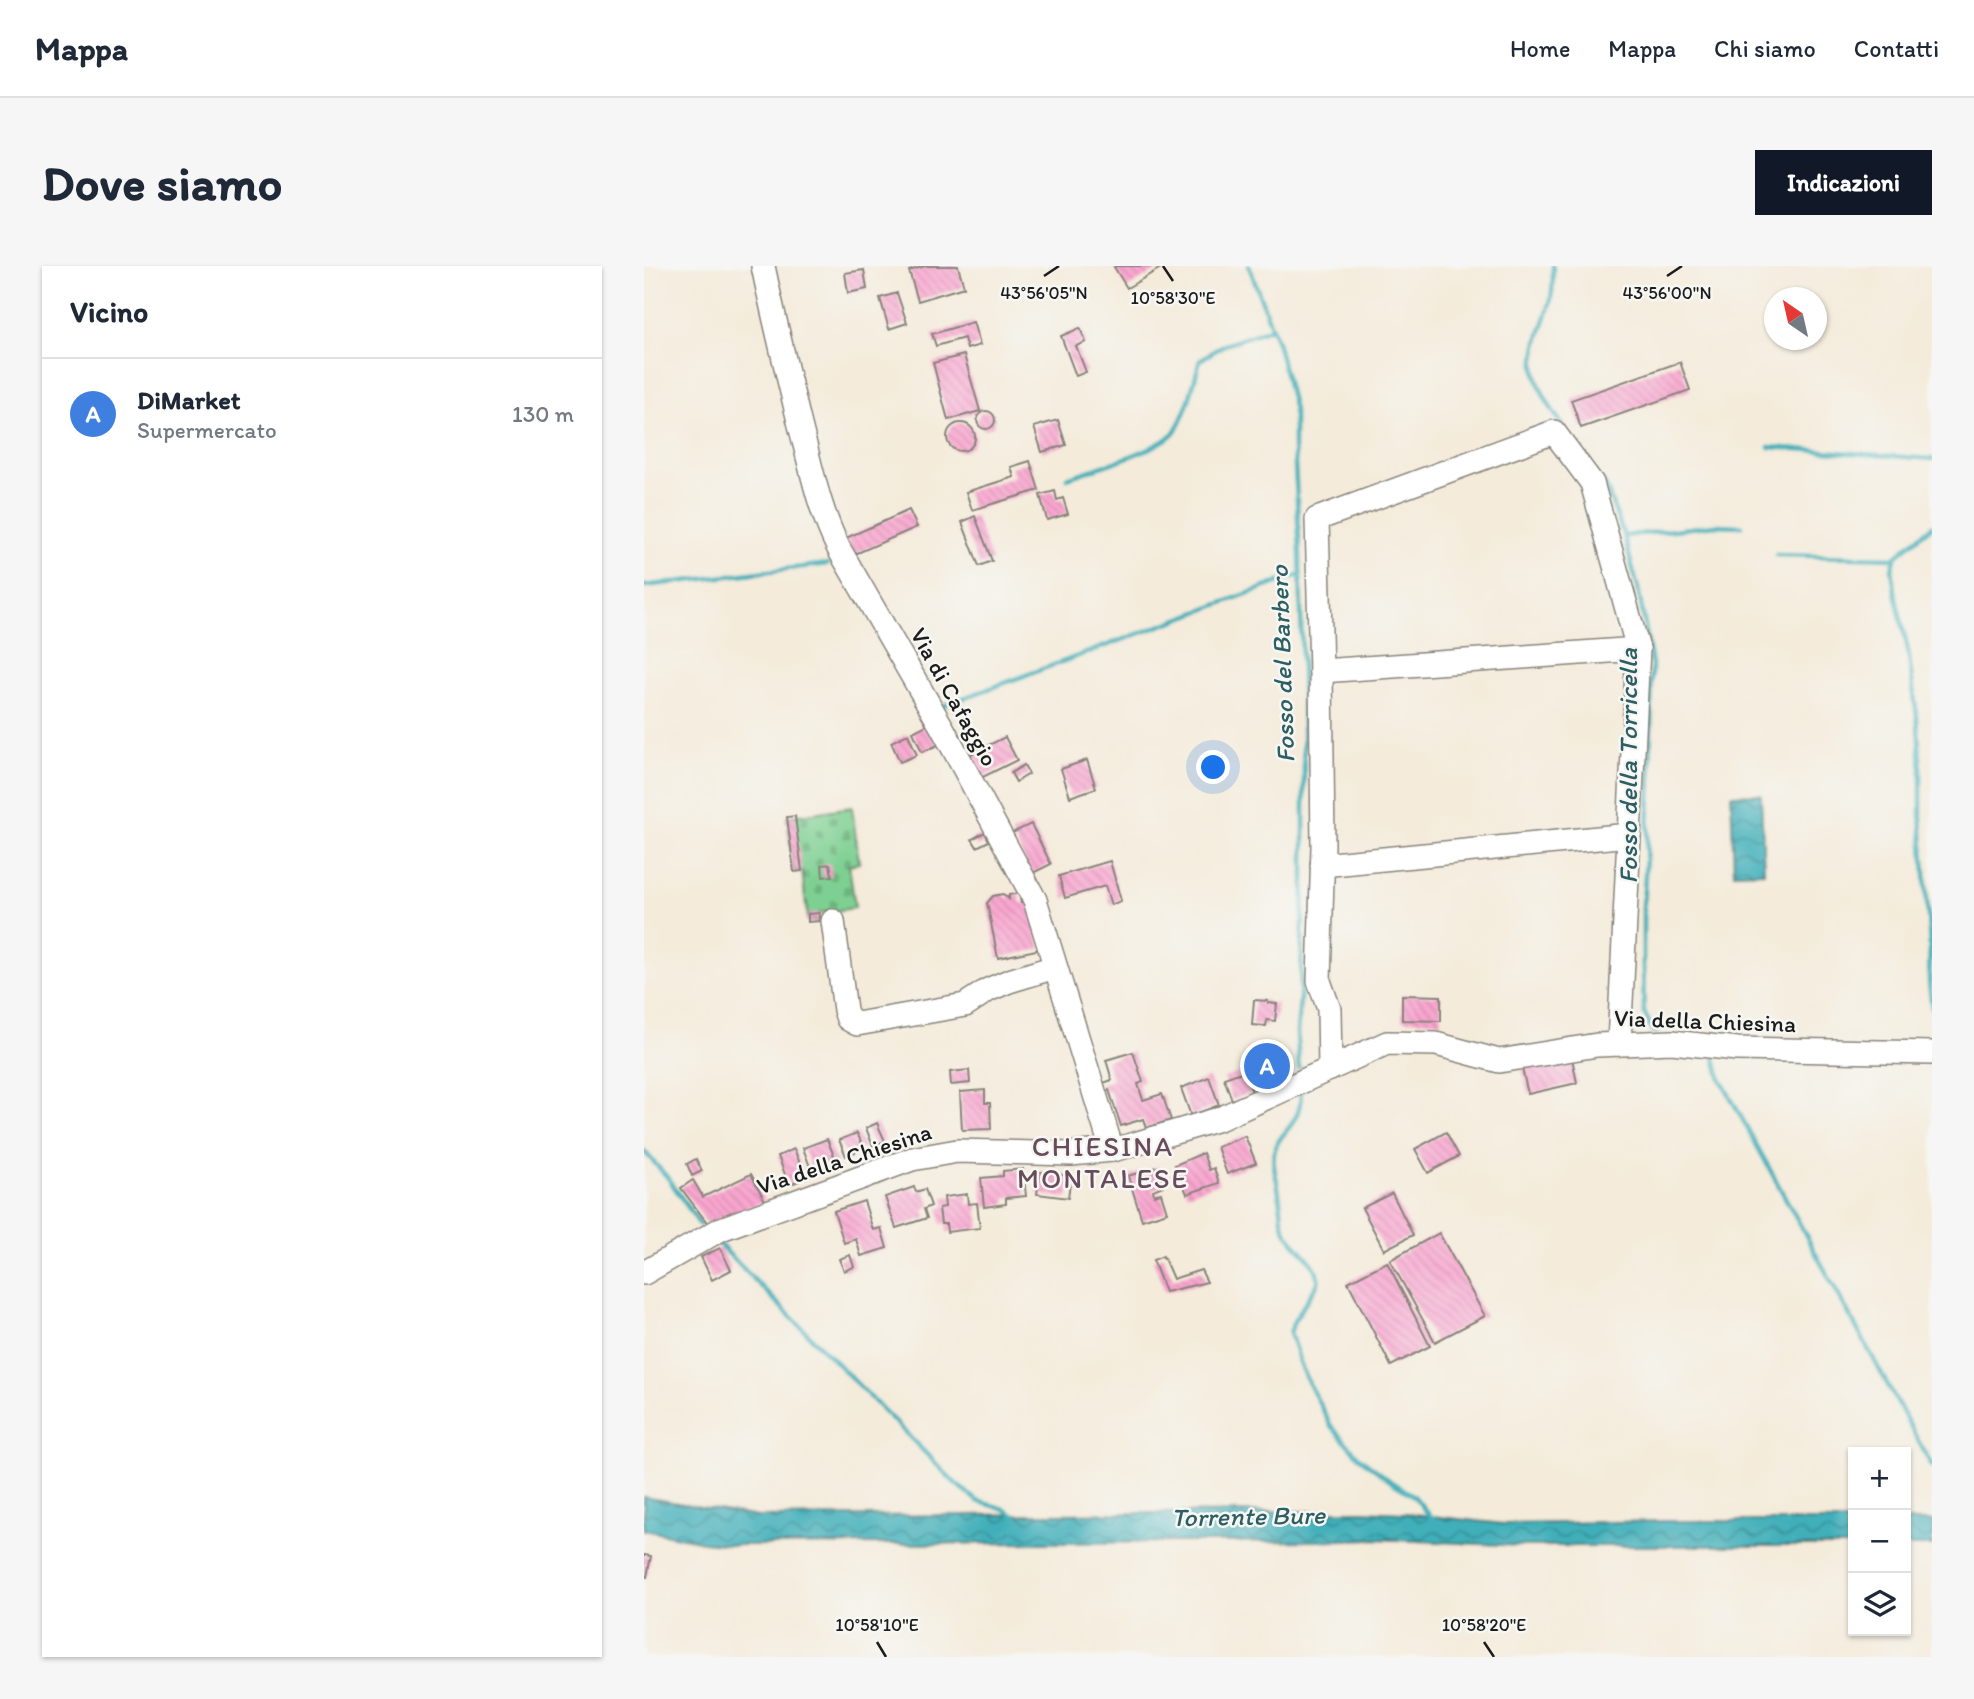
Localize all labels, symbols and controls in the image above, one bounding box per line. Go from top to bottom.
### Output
text: Mappa [35,29,128,68]
text: Home [1510,34,1570,63]
text: Mappa [1608,34,1676,63]
text: Chi siamo [1714,34,1816,63]
text: Contatti [1854,34,1939,63]
button: Indicazioni [1755,150,1932,215]
text: Dove siamo [42,153,282,212]
text: 43°56'05"N [1000,282,1088,304]
text: 43°56'00"N [1622,282,1712,304]
text: 10°58'30"E [1131,287,1215,309]
north arrow [1764,287,1827,350]
text: Vicino [70,293,148,330]
text: DiMarket [137,384,241,416]
text: A [86,400,100,428]
text: 130 m [512,400,574,428]
text: Supermercato [137,416,277,444]
water label: Fosso del Barbero [1263,564,1301,763]
street label: Via di Cafaggio [904,622,1004,771]
water label: Fosso della Torricella [1612,647,1644,884]
your location [1196,750,1230,784]
street label: Via della Chiesina [1614,1003,1797,1038]
pin: A [1244,1040,1290,1092]
street label: Via della Chiesina [753,1117,935,1200]
district label: CHIESINA MONTALESE [1017,1129,1189,1195]
map controls [1848,1447,1911,1636]
button: + [1848,1447,1911,1510]
water label: Torrente Bure [1171,1499,1327,1533]
button: − [1848,1510,1911,1573]
button: layers [1848,1573,1911,1636]
text: 10°58'10"E [835,1614,919,1636]
text: 10°58'20"E [1442,1614,1526,1636]

